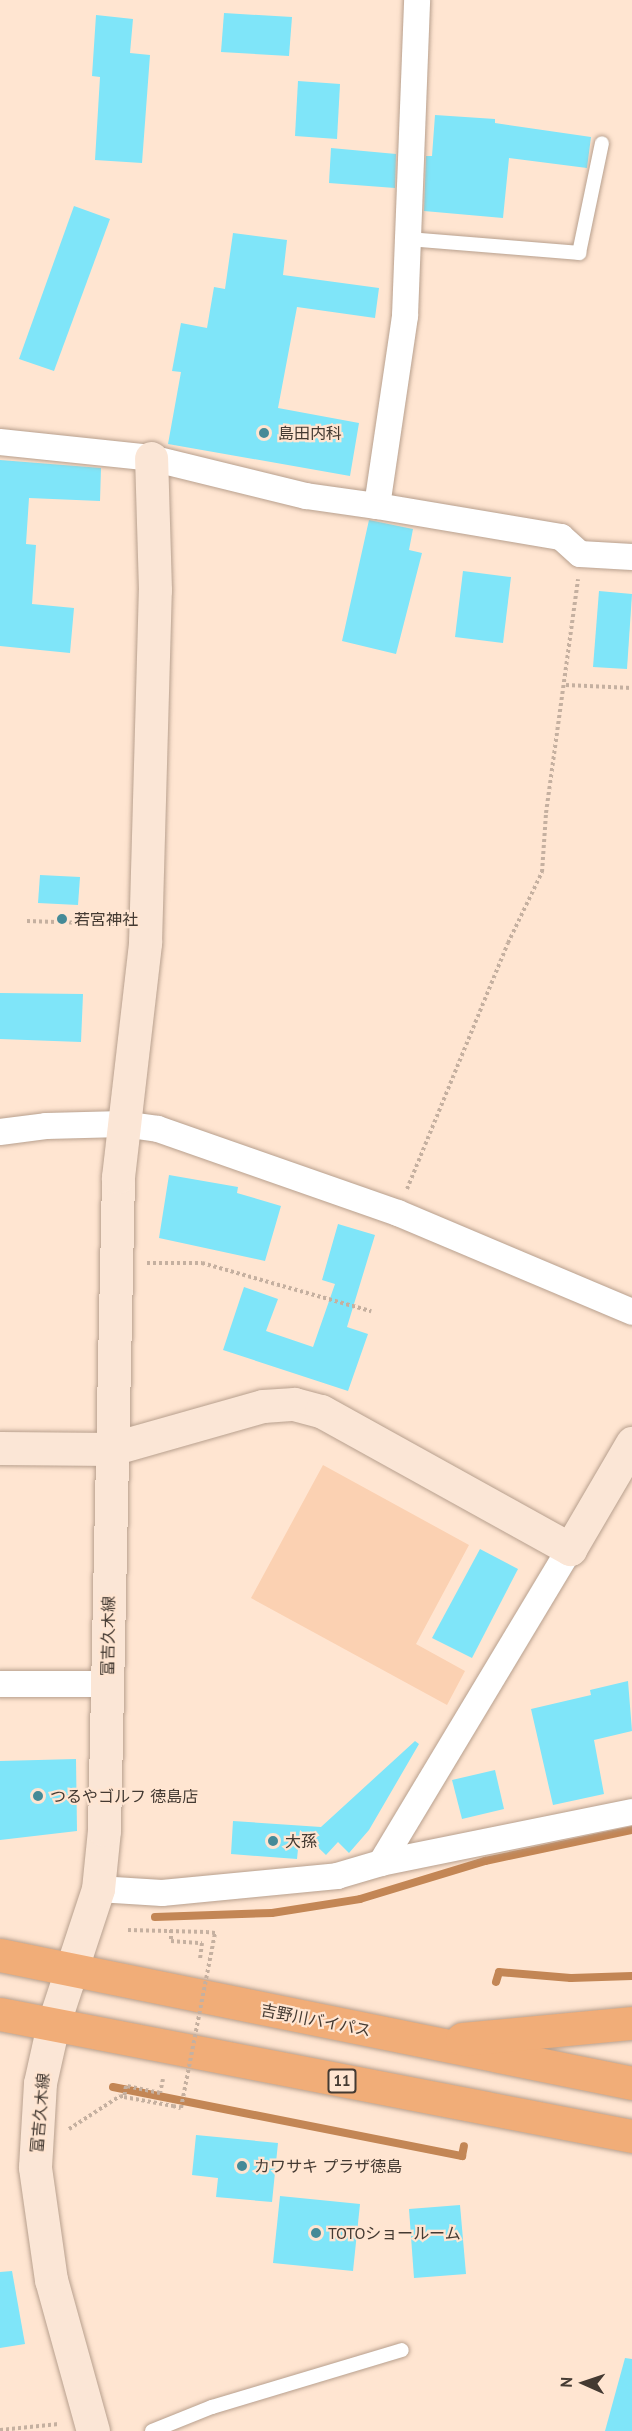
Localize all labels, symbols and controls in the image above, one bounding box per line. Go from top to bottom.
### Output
place label: 島田内科 [278,423,342,443]
marker: 島田内科 [255,424,273,442]
place label: 若宮神社 [74,909,138,929]
marker: 若宮神社 [55,912,69,926]
street label: 富吉久木線 [98,1596,118,1676]
place label: つるやゴルフ 徳島店 [50,1786,198,1806]
marker: つるやゴルフ 徳島店 [31,1789,45,1803]
place label: 大孫 [285,1831,317,1851]
marker: 大孫 [266,1834,280,1848]
street label: 吉野川バイパス [259,2000,373,2040]
road number: 11 [327,2069,357,2093]
street label: 富吉久木線 [27,2072,53,2154]
place label: カワサキ プラザ徳島 [254,2156,402,2176]
marker: カワサキ プラザ徳島 [235,2159,249,2173]
place label: TOTOショールーム [328,2223,461,2243]
marker: TOTOショールーム [309,2226,323,2240]
north arrow [554,2353,614,2413]
text: N [556,2376,576,2388]

